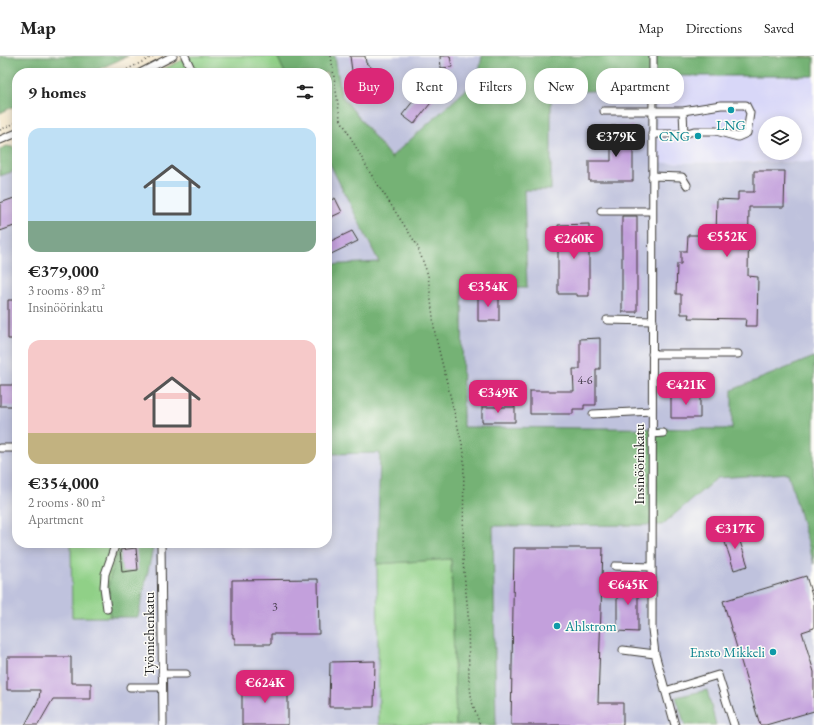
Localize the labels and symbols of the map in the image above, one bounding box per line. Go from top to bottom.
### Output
marker: LNG [726,105,736,115]
place label: LNG [716,116,746,134]
pin: €379K [588,124,644,158]
place label: CNG [659,127,690,145]
marker: CNG [693,131,703,141]
pin: €552K [699,224,755,258]
pin: €260K [546,226,602,260]
pin: €354K [460,274,516,308]
house number: 4-6 [578,372,593,388]
pin: €421K [658,372,714,406]
pin: €349K [470,380,526,414]
street label: Insinöörinkatu [630,423,648,504]
pin: €317K [707,516,763,550]
pin: €645K [600,572,656,606]
street label: Työmiehenkatu [140,591,158,676]
house number: 3 [272,599,278,615]
place label: Ahlstrom [564,617,617,635]
marker: Ahlstrom [552,621,562,631]
place label: Ensto Mikkeli [690,643,766,661]
marker: Ensto Mikkeli [768,647,778,657]
pin: €624K [237,670,293,704]

